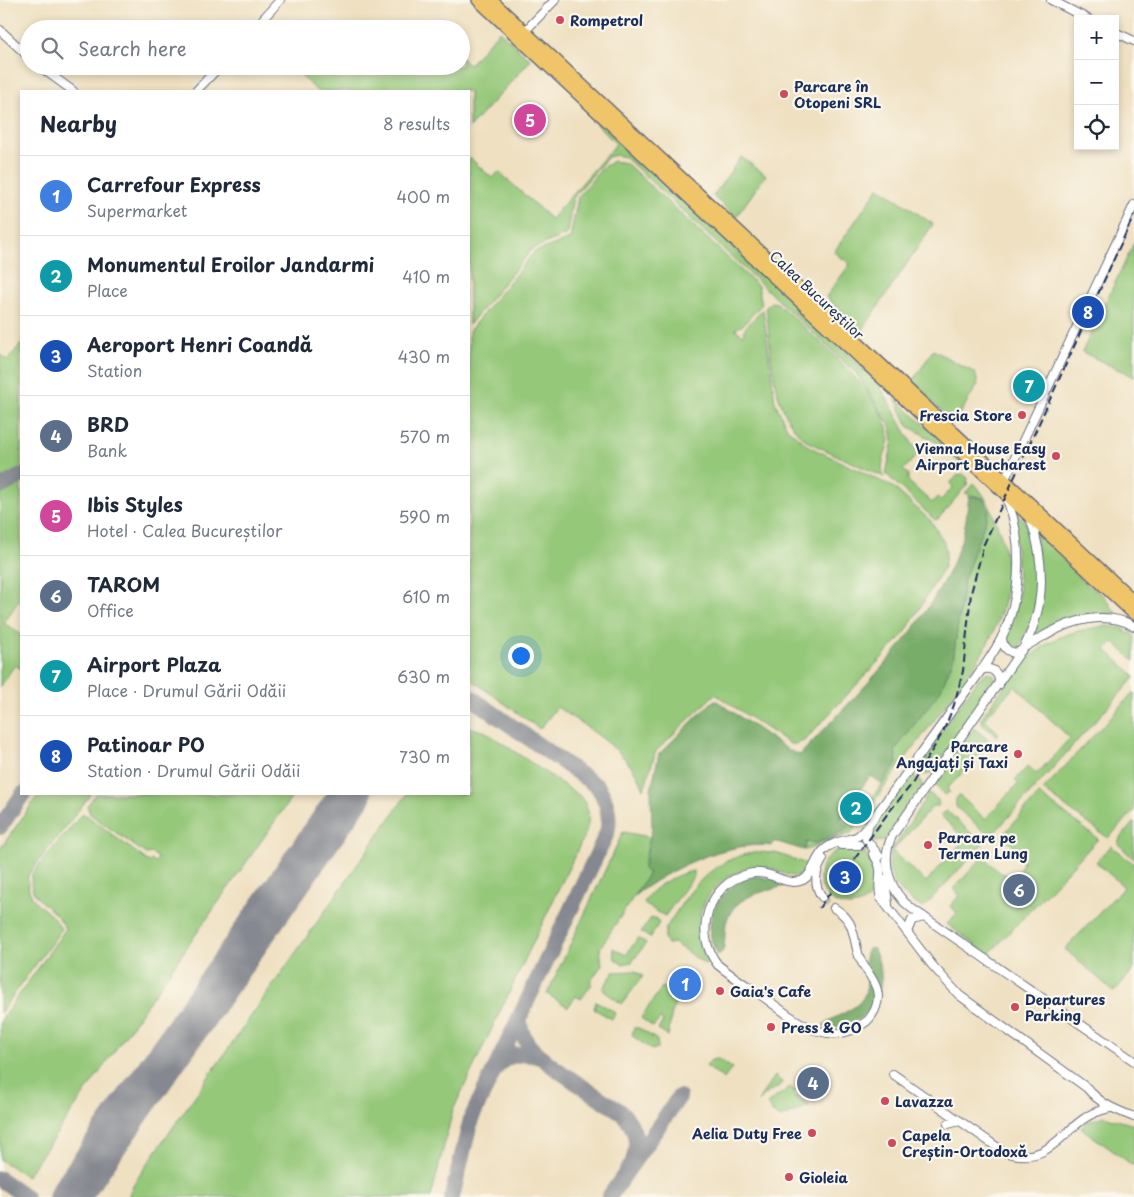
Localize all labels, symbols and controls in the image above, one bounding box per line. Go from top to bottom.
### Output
place label: Rompetrol [570,10,643,31]
marker: Rompetrol [554,14,566,26]
map controls [1074,15,1119,150]
button: + [1074,15,1119,60]
search box [20,20,470,75]
icon: search [38,34,66,62]
text: Search here [78,34,187,62]
button: − [1074,60,1119,105]
place label: Parcare în Otopeni SRL [794,76,881,113]
marker: Parcare în Otopeni SRL [778,88,790,100]
pin: 5 [514,101,546,139]
button: locate [1074,105,1119,150]
text: Nearby [40,107,117,139]
text: 8 results [383,111,450,135]
text: Carrefour Express [87,170,261,198]
text: 1 [52,184,60,208]
text: 400 m [397,184,450,208]
text: Supermarket [87,198,187,222]
street label: Calea Bucureștilor [765,245,869,345]
text: Monumentul Eroilor Jandarmi [87,250,374,278]
text: 2 [50,264,62,288]
text: 410 m [402,264,450,288]
text: Place [87,278,128,302]
pin: 8 [1072,293,1104,331]
text: Aeroport Henri Coandă [87,330,313,358]
text: 3 [51,344,61,368]
text: 430 m [398,344,450,368]
text: Station [87,358,142,382]
pin: 7 [1013,367,1045,405]
place label: Frescia Store [919,405,1012,426]
marker: Frescia Store [1016,409,1028,421]
text: BRD [87,410,129,438]
text: 4 [51,424,61,448]
text: 570 m [399,424,450,448]
text: Bank [87,438,127,462]
place label: Vienna House Easy Airport Bucharest [915,438,1046,475]
marker: Vienna House Easy Airport Bucharest [1050,450,1062,462]
text: Ibis Styles [87,490,183,518]
text: 5 [51,504,61,528]
text: 590 m [398,504,450,528]
text: Hotel · Calea Bucureștilor [87,518,282,542]
text: TAROM [87,570,160,598]
text: 6 [50,584,62,608]
text: 610 m [402,584,450,608]
text: Office [87,598,134,622]
your location [508,643,534,669]
text: Airport Plaza [87,650,221,678]
text: 7 [51,664,61,688]
text: 630 m [397,664,450,688]
text: Place · Drumul Gării Odăii [87,678,286,702]
text: Patinoar PO [87,730,205,758]
place label: Parcare Angajați și Taxi [896,736,1008,773]
text: 8 [51,744,61,768]
text: 730 m [399,744,450,768]
marker: Parcare Angajați și Taxi [1012,748,1024,760]
text: Station · Drumul Gării Odăii [87,758,301,782]
pin: 2 [840,789,872,827]
place label: Parcare pe Termen Lung [938,827,1028,864]
marker: Parcare pe Termen Lung [922,839,934,851]
pin: 3 [829,858,861,896]
pin: 6 [1003,871,1035,909]
pin: 1 [669,965,701,1003]
place label: Gaia's Cafe [730,981,811,1002]
marker: Gaia's Cafe [714,985,726,997]
place label: Departures Parking [1025,989,1106,1026]
marker: Departures Parking [1009,1001,1021,1013]
place label: Press & GO [781,1017,862,1038]
marker: Press & GO [765,1021,777,1033]
pin: 4 [797,1064,829,1102]
place label: Lavazza [895,1091,954,1112]
marker: Lavazza [879,1095,891,1107]
place label: Aelia Duty Free [691,1123,802,1144]
place label: Capela Creștin-Ortodoxă [902,1125,1028,1162]
marker: Aelia Duty Free [806,1127,818,1139]
marker: Capela Creștin-Ortodoxă [886,1137,898,1149]
place label: Gioleia [799,1167,848,1188]
marker: Gioleia [783,1171,795,1183]

